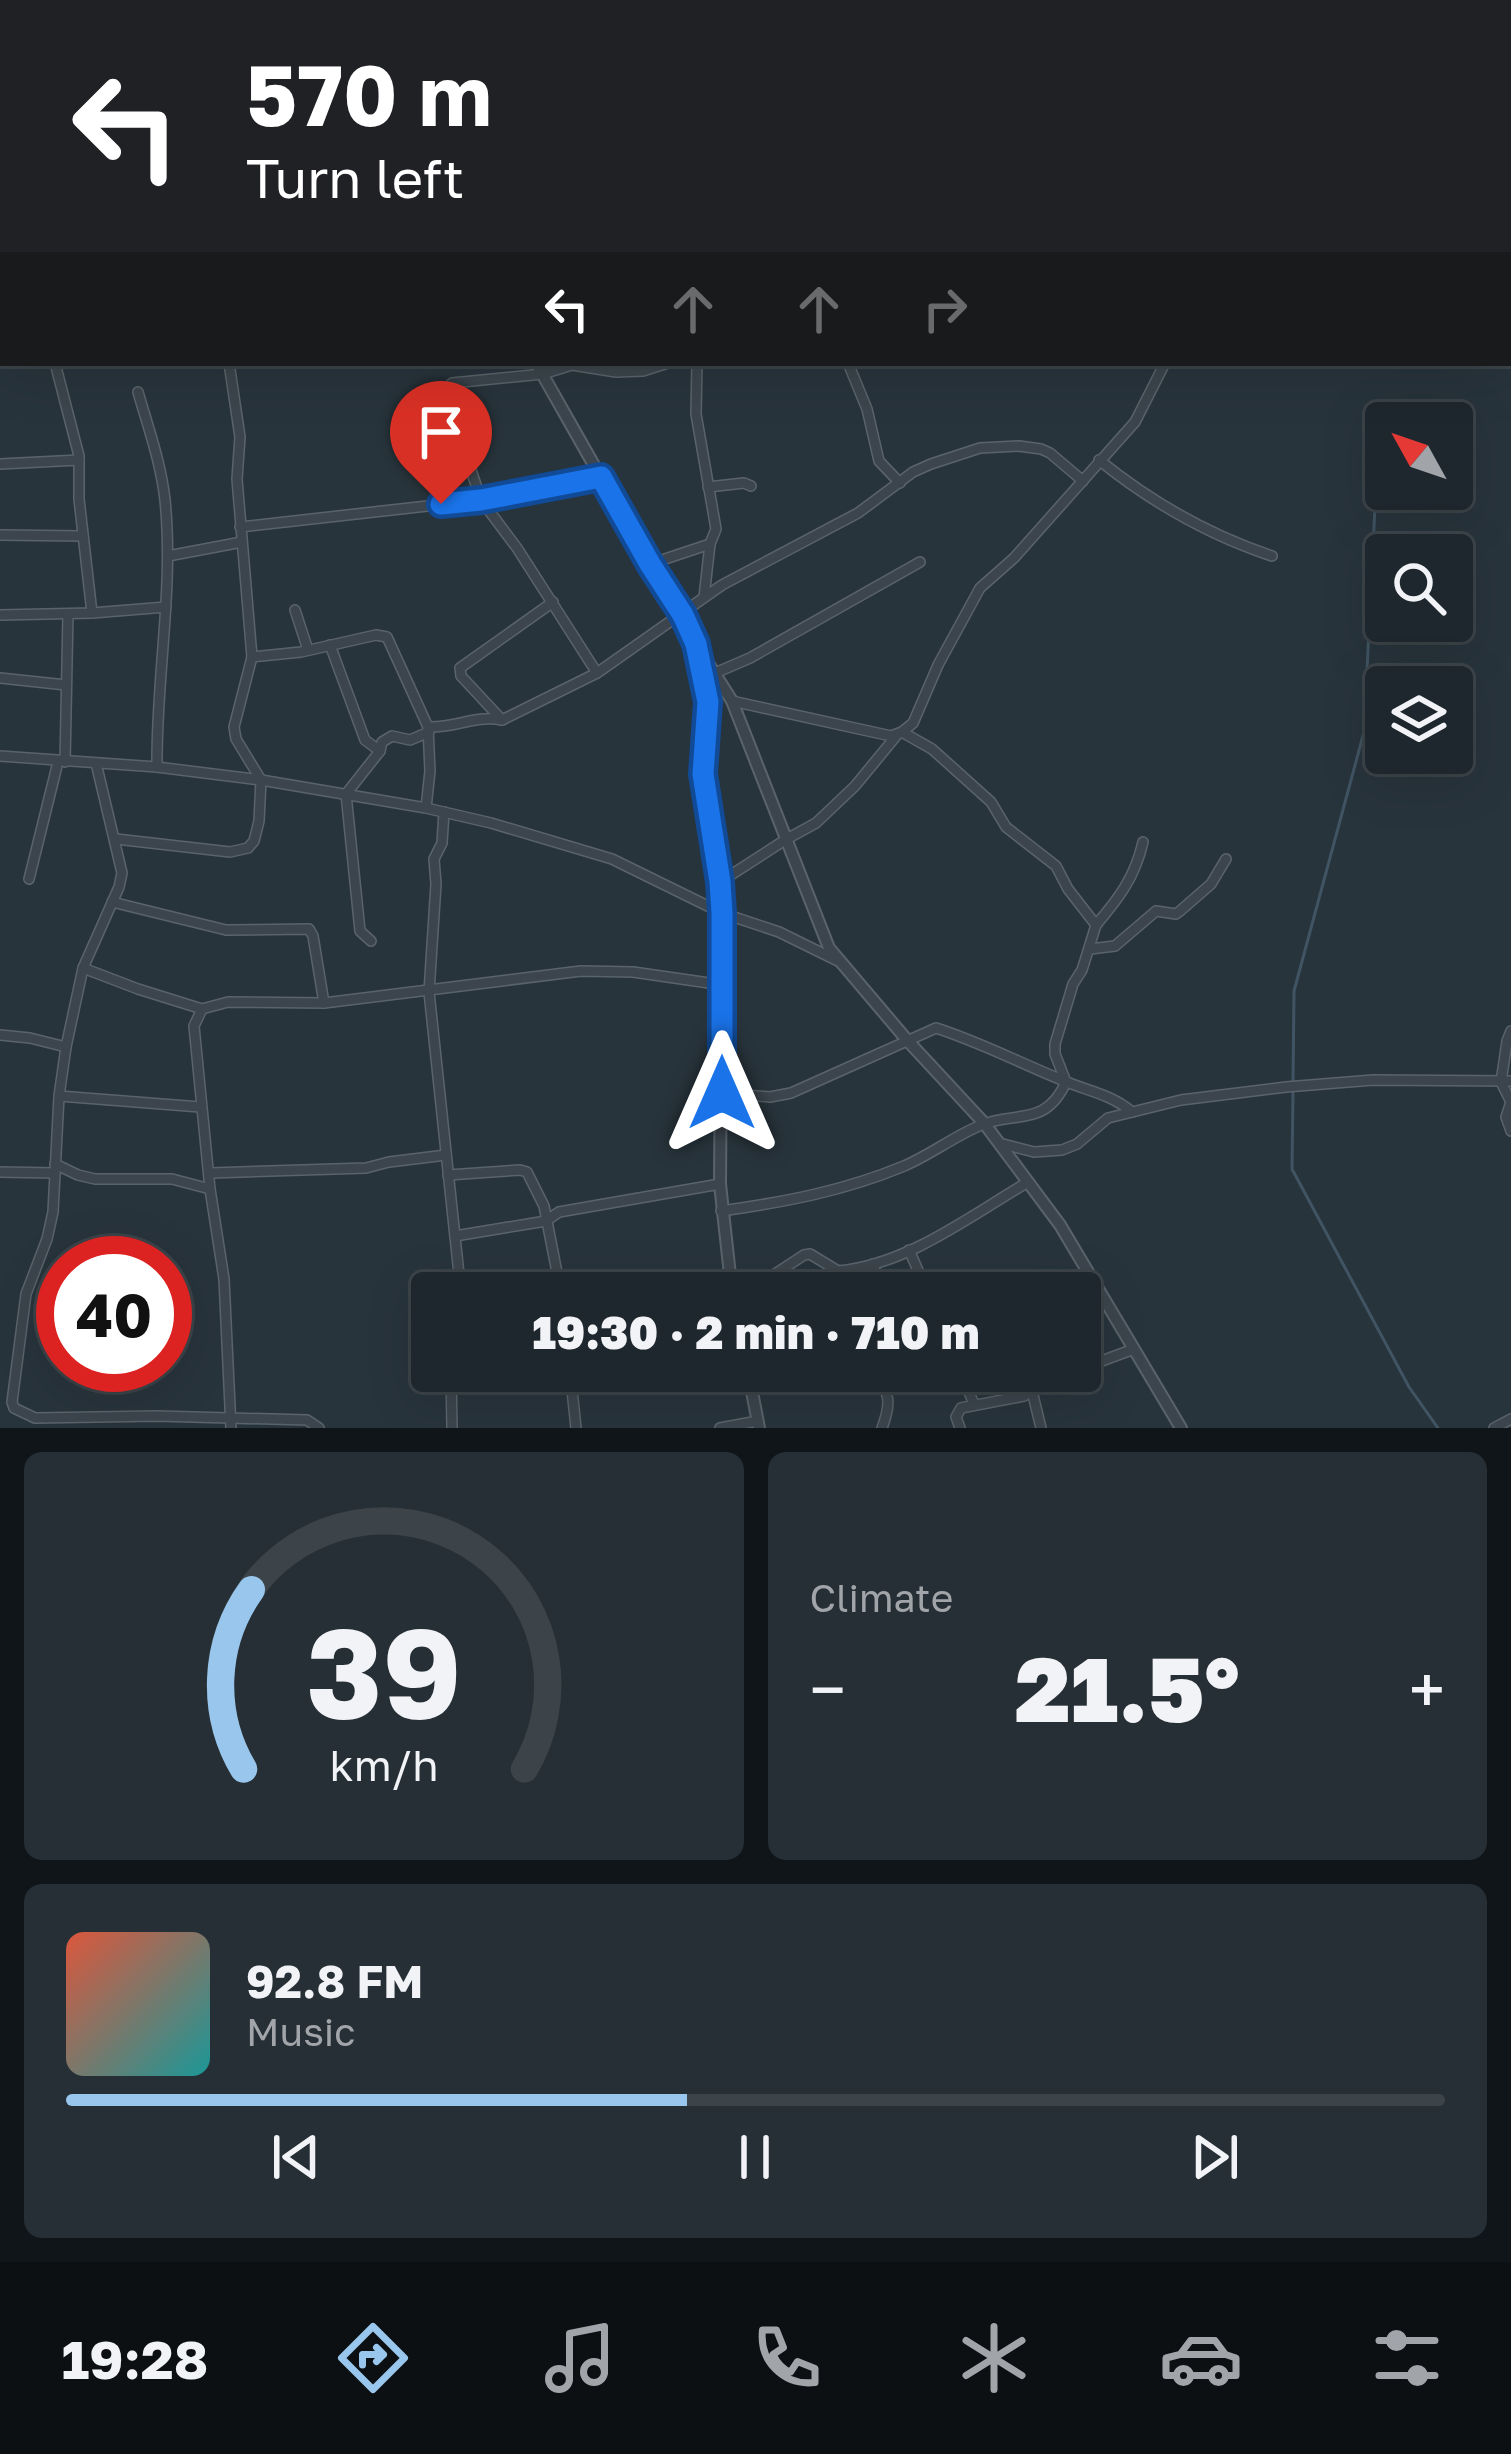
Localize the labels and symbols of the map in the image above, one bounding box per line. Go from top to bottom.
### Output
pin [390,381,492,504]
north arrow [1365,402,1473,510]
position arrow [659,1030,785,1156]
speed limit sign: 40 [36,1236,192,1392]

